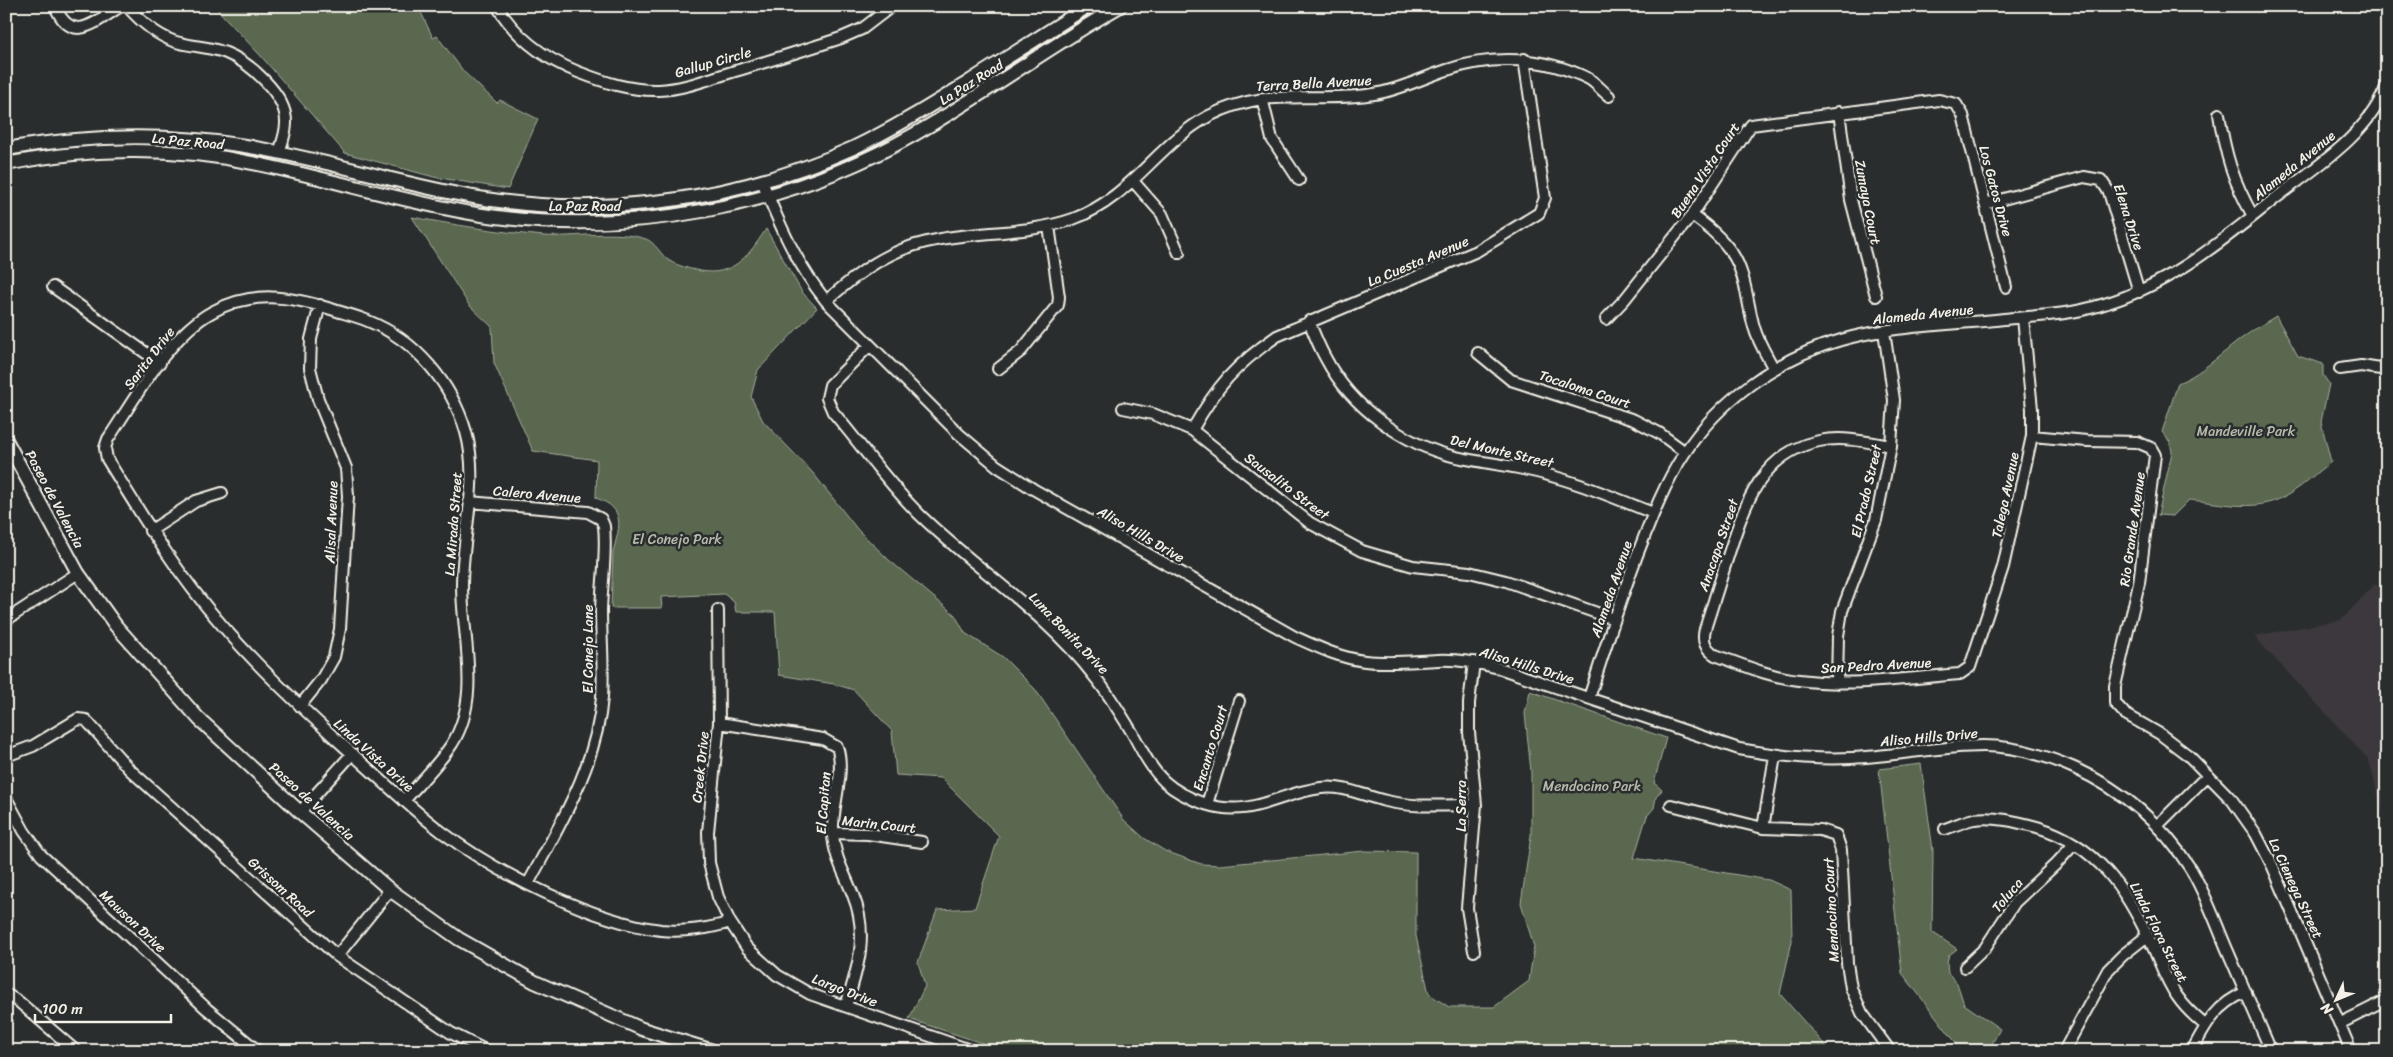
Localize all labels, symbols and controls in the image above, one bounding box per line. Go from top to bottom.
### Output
street label: Gallup Circle [672,40,754,85]
street label: La Paz Road [934,52,1010,112]
street label: Terra Bella Avenue [1256,68,1372,99]
street label: Buena Vista Court [1664,117,1747,223]
street label: Alameda Avenue [2246,124,2342,207]
street label: La Paz Road [151,126,227,157]
street label: Los Gatos Drive [1971,143,2020,240]
street label: Zumaya Court [1847,157,1888,247]
street label: Elena Drive [2106,181,2151,254]
street label: La Paz Road [549,194,623,219]
street label: La Cuesta Avenue [1363,229,1473,294]
street label: Alameda Avenue [1871,297,1975,332]
street label: Sarita Drive [117,321,182,395]
street label: Tocaloma Court [1536,363,1634,416]
park label: Mandeville Park [2197,419,2296,444]
street label: Del Monte Street [1448,427,1557,476]
street label: El Prado Street [1844,441,1890,540]
street label: Paseo de Valencia [18,445,92,554]
street label: Sausalito Street [1239,446,1336,528]
street label: Talega Avenue [1984,450,2027,540]
street label: Rio Grande Avenue [2112,470,2153,588]
street label: La Mirada Street [437,471,470,577]
street label: Calero Avenue [492,478,582,511]
street label: Alisal Avenue [318,480,345,565]
street label: Anacapa Street [1691,494,1746,596]
street label: Aliso Hills Drive [1091,499,1189,570]
park label: El Conejo Park [632,527,722,552]
street label: Alameda Avenue [1583,537,1640,642]
street label: Luna Bonita Drive [1022,586,1115,681]
street label: El Conejo Lane [576,605,601,693]
street label: Aliso Hills Drive [1476,639,1577,692]
street label: San Pedro Avenue [1820,650,1932,681]
street label: Encanto Court [1186,701,1236,794]
street label: Linda Vista Drive [327,712,420,799]
street label: Aliso Hills Drive [1878,721,1979,754]
street label: Creek Drive [684,730,717,804]
street label: Paseo de Valencia [263,756,361,848]
street label: El Capitan [809,770,838,835]
park label: Mendocino Park [1543,774,1641,799]
street label: La Serra [1449,780,1474,832]
street label: Marin Court [841,808,917,841]
street label: La Cienega Street [2261,833,2330,943]
street label: Grissom Road [242,851,321,925]
street label: Mendocino Court [1816,856,1847,963]
street label: Toluca [1985,872,2030,918]
street label: Linda Flora Street [2122,877,2195,987]
street label: Mawson Drive [93,883,172,959]
street label: Largo Drive [808,966,881,1014]
north arrow [2310,974,2360,1024]
scale bar [35,992,171,1024]
text: 100 m [42,996,83,1022]
text: N [2314,996,2340,1022]

